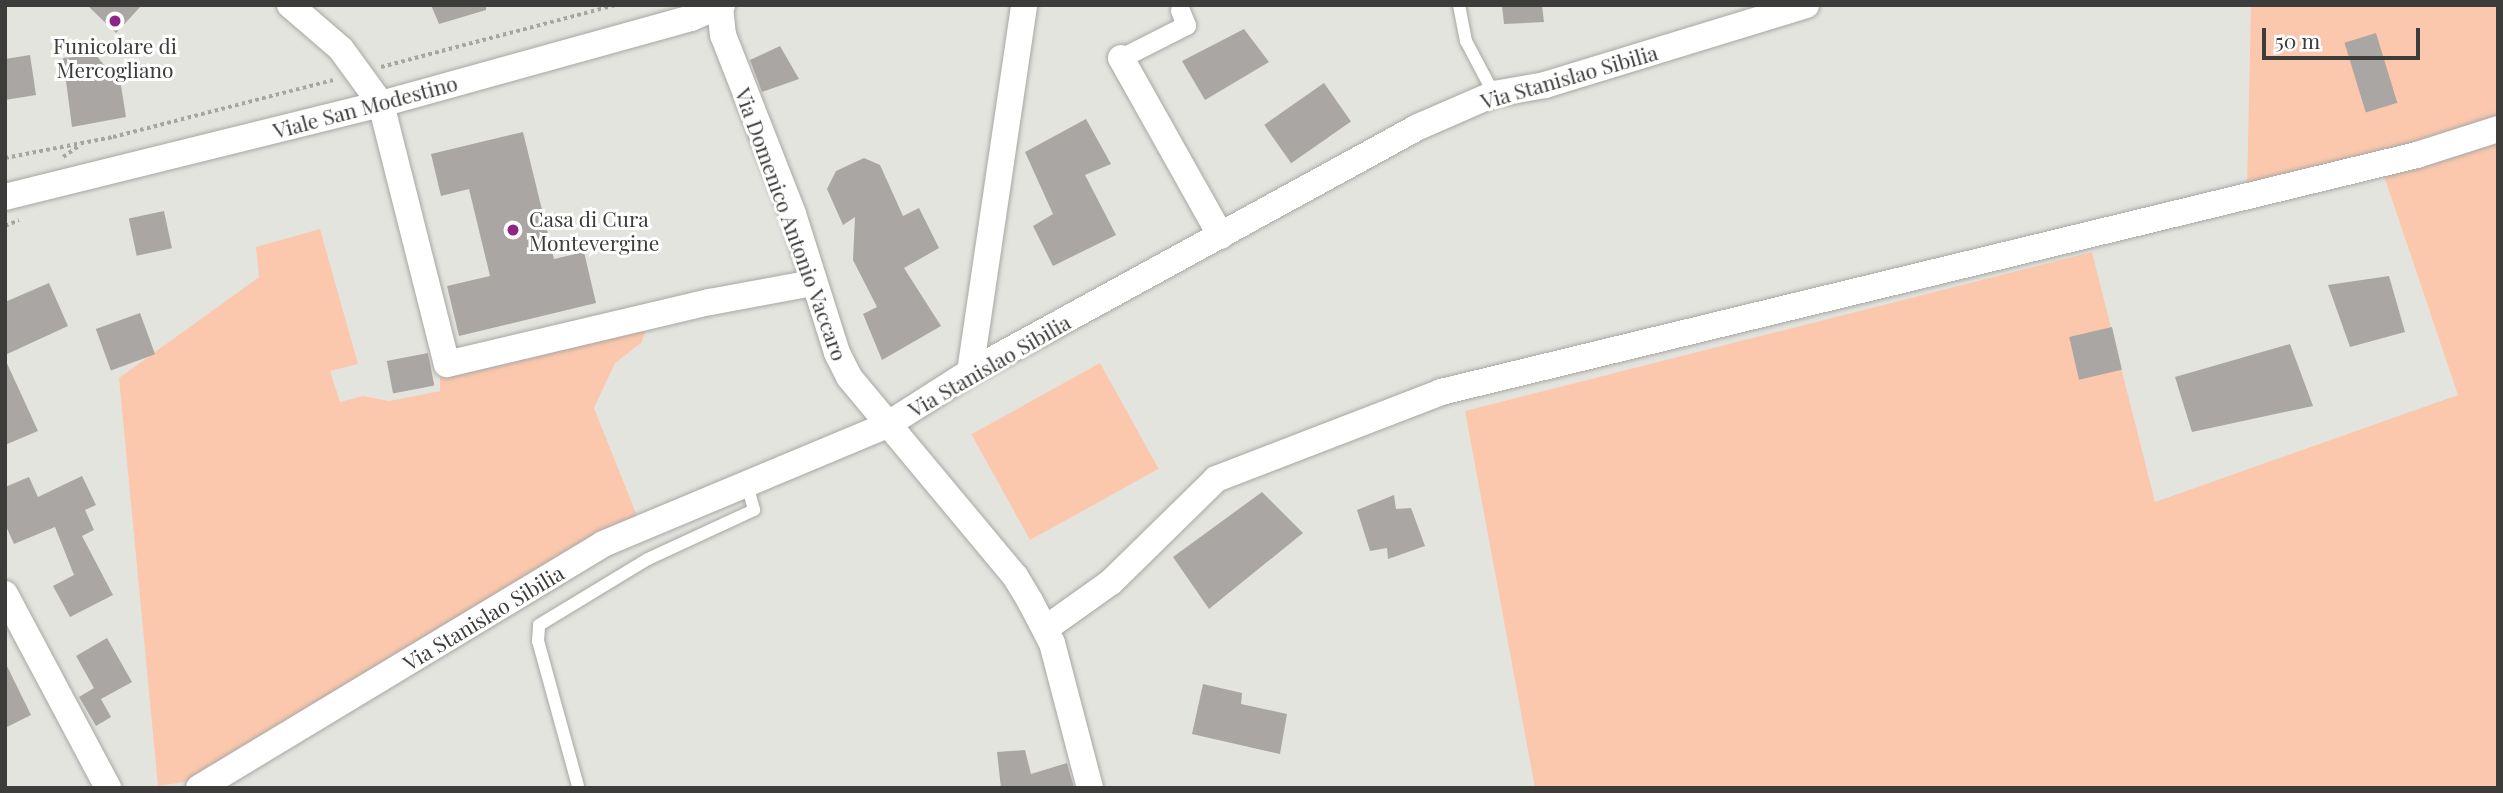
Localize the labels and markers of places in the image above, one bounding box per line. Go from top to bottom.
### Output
marker: Funicolare di Mercogliano [107,13,123,29]
place label: Funicolare di Mercogliano [53,32,177,82]
place label: Casa di Cura Montevergine [529,205,659,255]
marker: Casa di Cura Montevergine [503,220,523,240]

